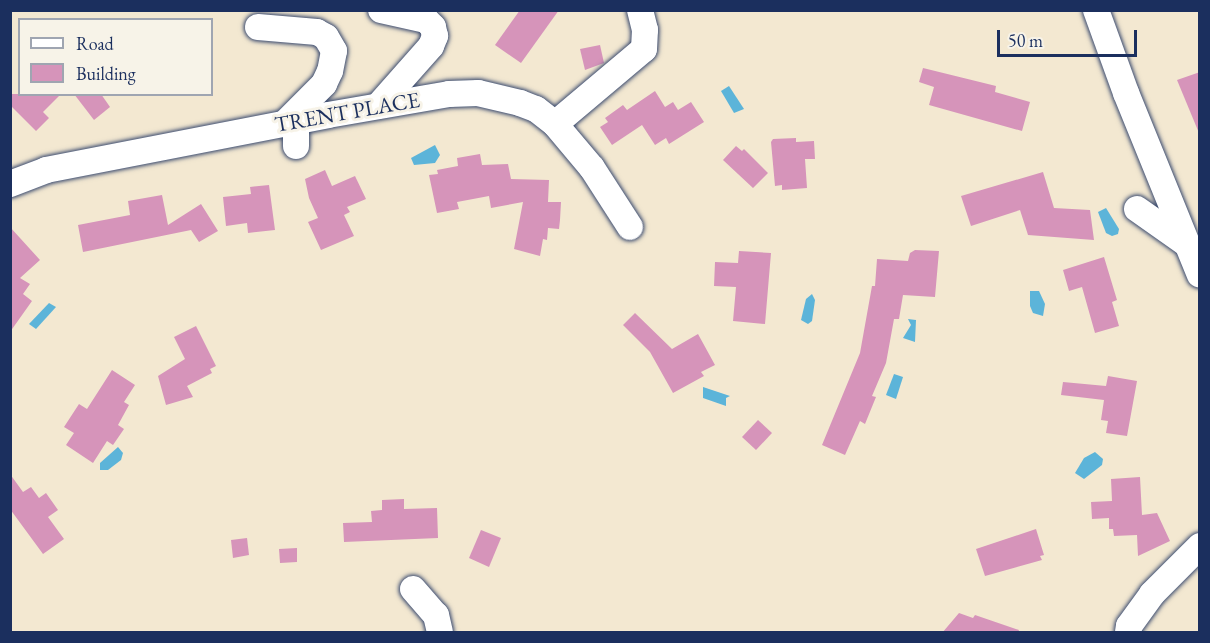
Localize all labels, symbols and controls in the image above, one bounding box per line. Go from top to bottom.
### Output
legend [18,18,213,96]
scale bar [1000,18,1140,56]
text: 50 m [1008,29,1043,52]
text: Road [76,32,114,55]
text: Building [76,62,136,85]
street label: TRENT PLACE [272,86,422,138]

